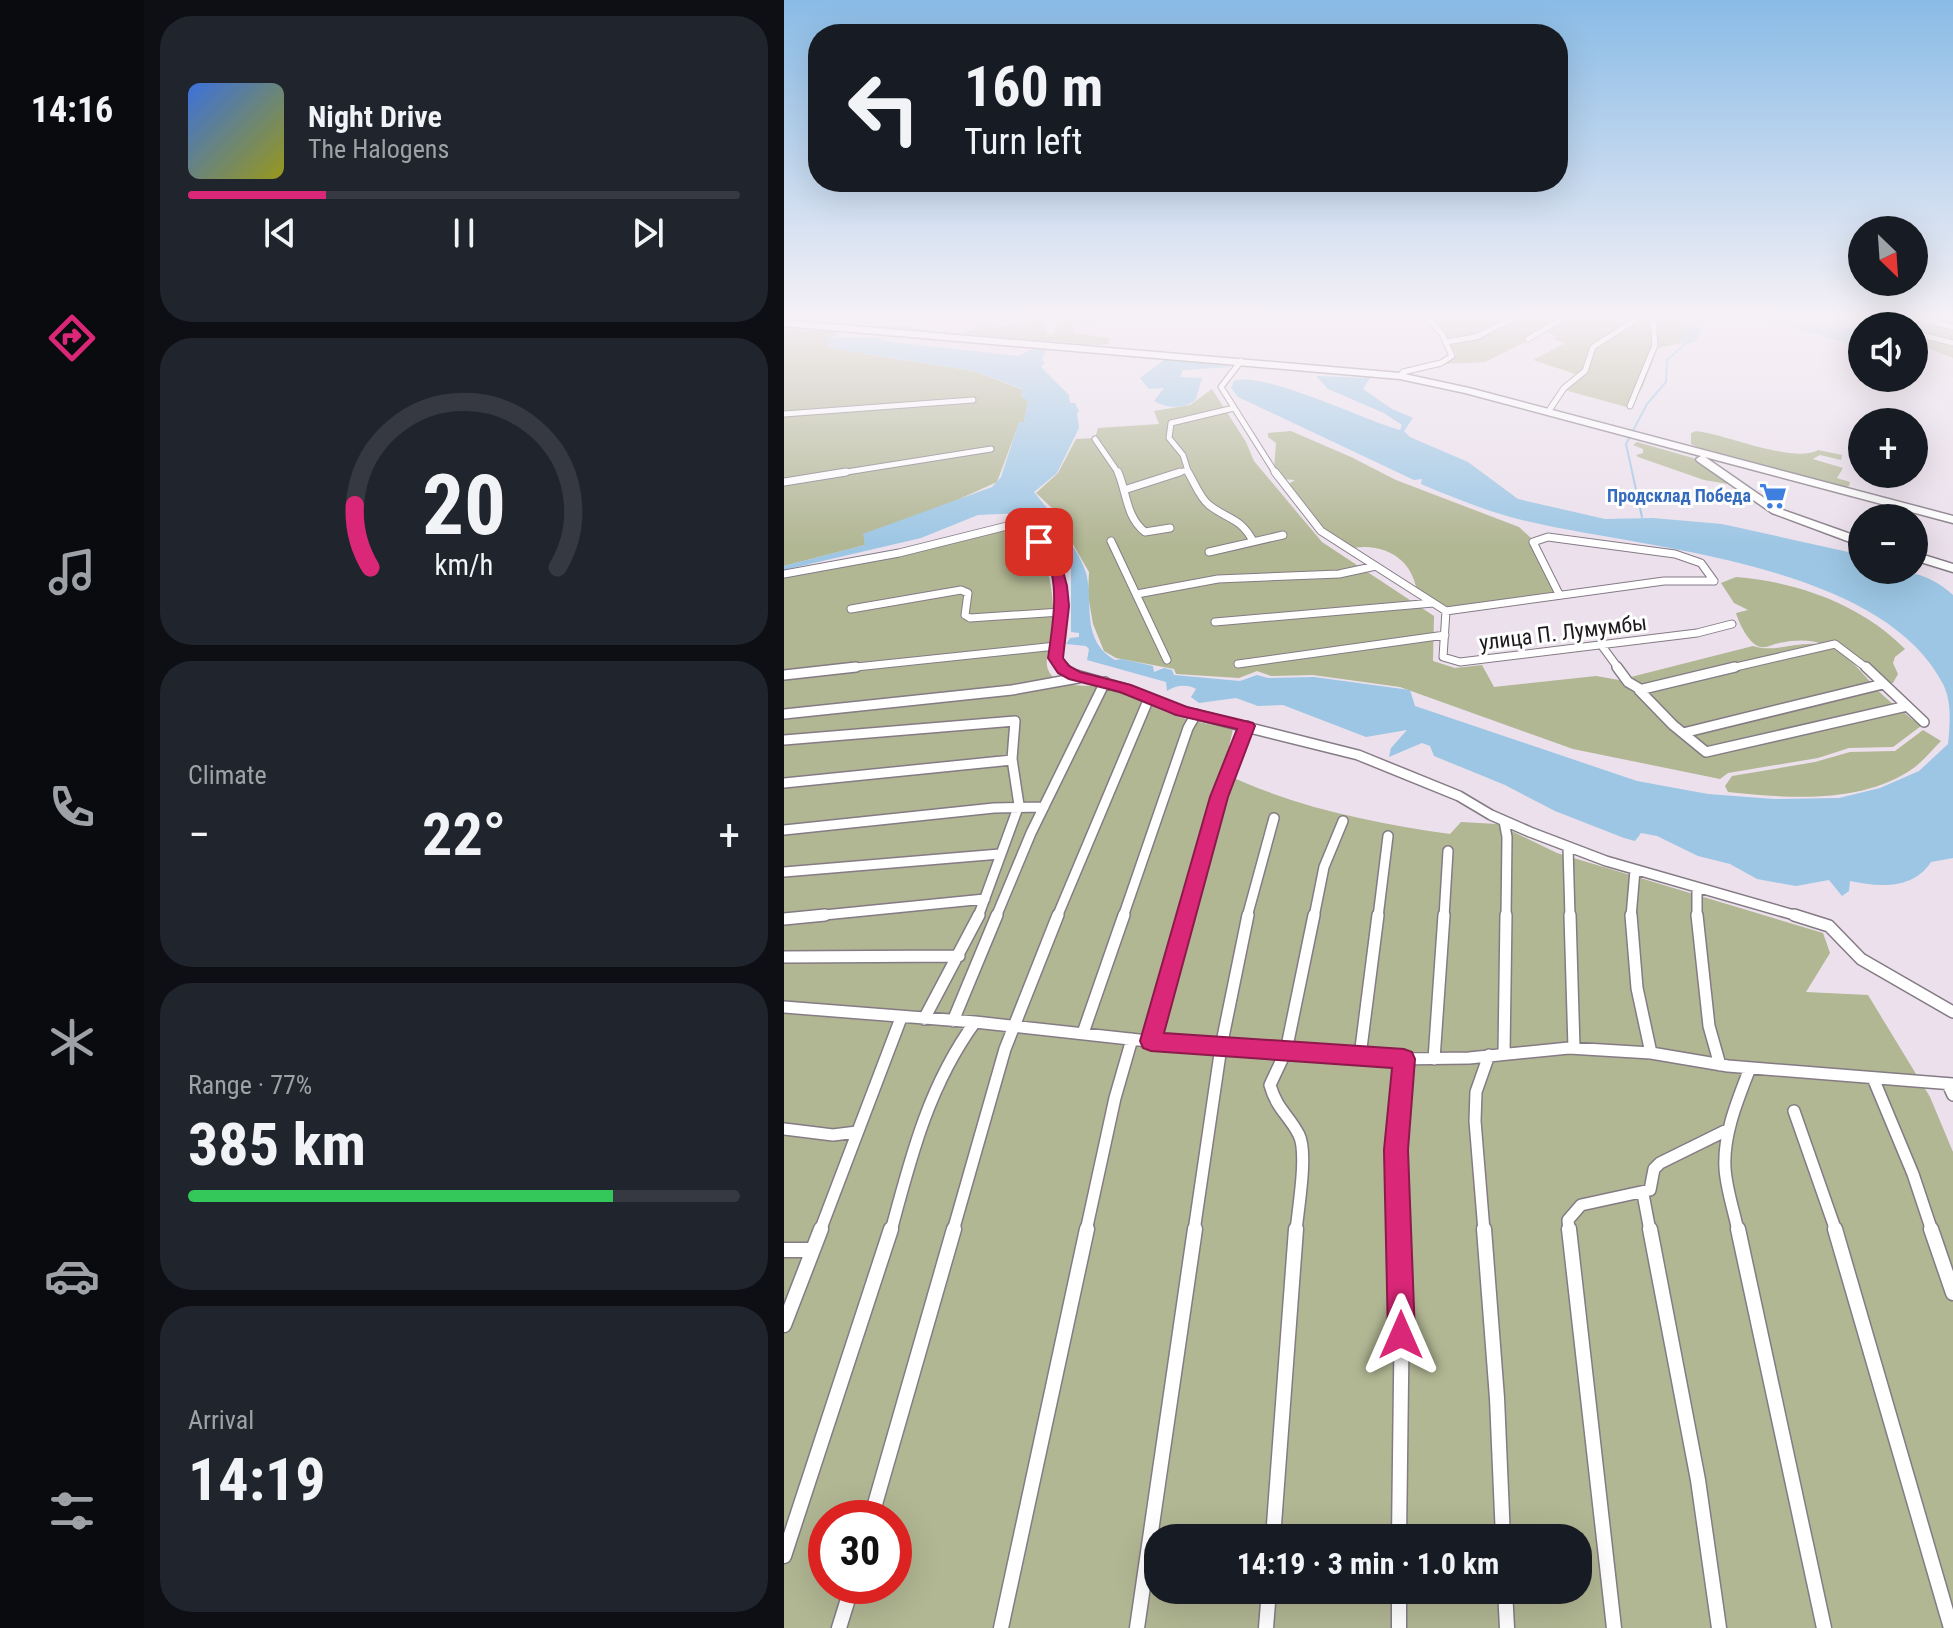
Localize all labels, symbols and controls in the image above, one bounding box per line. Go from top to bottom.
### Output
text: 160 m [964,54,1103,120]
icon: left [832,56,936,160]
text: 14:16 [31,89,113,131]
text: Night Drive [308,99,442,134]
text: Turn left [964,121,1082,163]
text: The Halogens [308,134,449,164]
icon: previous [258,211,302,255]
icon: pause [442,211,486,255]
icon: next [626,211,670,255]
north arrow [1848,216,1928,296]
map controls [1848,216,1928,584]
icon: directions [44,310,100,366]
button: sound [1848,312,1928,392]
button: + [1848,408,1928,488]
text: 20 [422,456,506,553]
supermarket icon: Продсклад Победа [1758,481,1788,511]
place label: Продсклад Победа [1607,485,1751,506]
button: − [1848,504,1928,584]
pin [1005,508,1073,576]
icon: arrive [1017,520,1061,564]
icon: music [44,544,100,600]
text: km/h [435,548,493,582]
street label: улица П. Лумумбы [1478,610,1648,655]
text: Climate [188,760,267,790]
icon: phone [44,779,100,835]
text: 22° [422,799,506,870]
text: − [188,809,210,861]
text: + [718,809,740,861]
icon: climate [44,1014,100,1070]
text: Range · 77% [188,1070,312,1100]
text: 385 km [188,1109,366,1180]
icon: car [44,1248,100,1304]
position arrow [1359,1293,1443,1377]
text: Arrival [188,1405,254,1435]
text: 14:19 [188,1444,326,1515]
icon: filters [44,1483,100,1539]
speed limit sign: 30 [808,1500,912,1604]
text: 14:19 · 3 min · 1.0 km [1237,1546,1499,1581]

